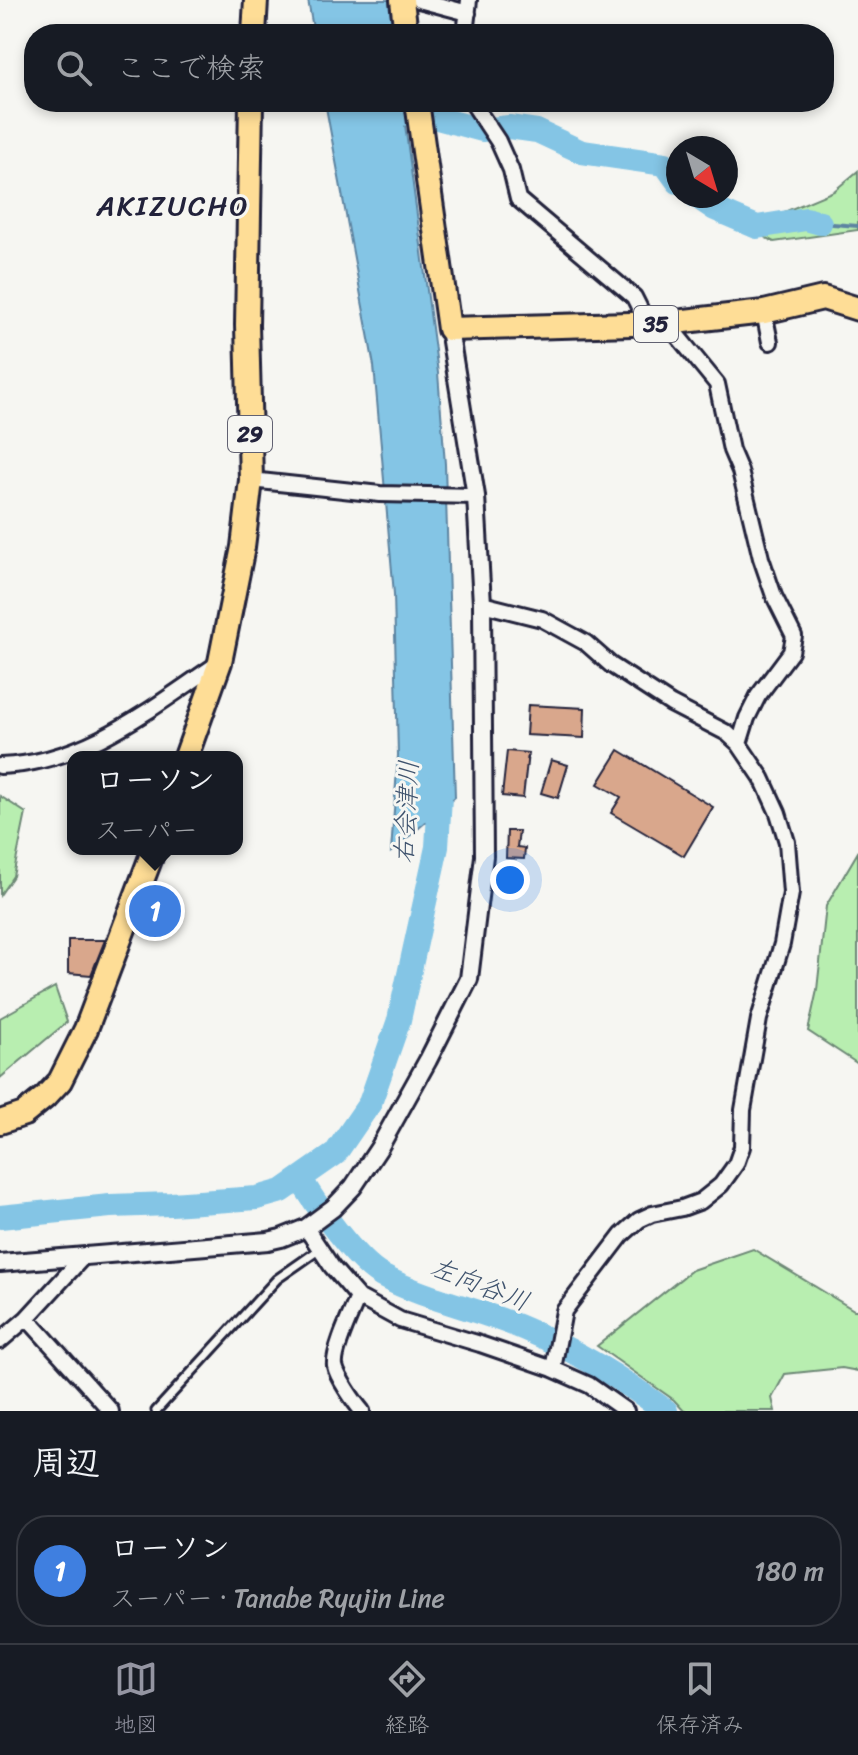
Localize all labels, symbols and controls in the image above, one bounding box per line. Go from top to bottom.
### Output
search box [24,24,834,112]
text: ここで検索 [116,41,266,95]
icon: search [52,46,96,90]
north arrow [666,136,738,208]
district label: AKIZUCHO [95,181,250,230]
road number: 35 [634,306,678,342]
road number: 29 [228,416,272,452]
popup [67,751,243,855]
text: ローソン [95,753,215,807]
water label: 右会津川 [380,759,432,865]
text: スーパー [95,807,198,853]
your location [490,860,530,900]
pin: 1 [129,881,181,941]
water label: 左向谷川 [423,1244,537,1324]
text: 周辺 [32,1433,100,1493]
text: ローソン [110,1521,230,1575]
text: 1 [54,1548,66,1594]
text: 180 m [754,1548,824,1594]
text: スーパー · Tanabe Ryujin Line [110,1575,445,1621]
tab: 地図 [114,1657,158,1744]
tab: 経路 [385,1657,429,1744]
tab: 保存済み [656,1657,744,1744]

